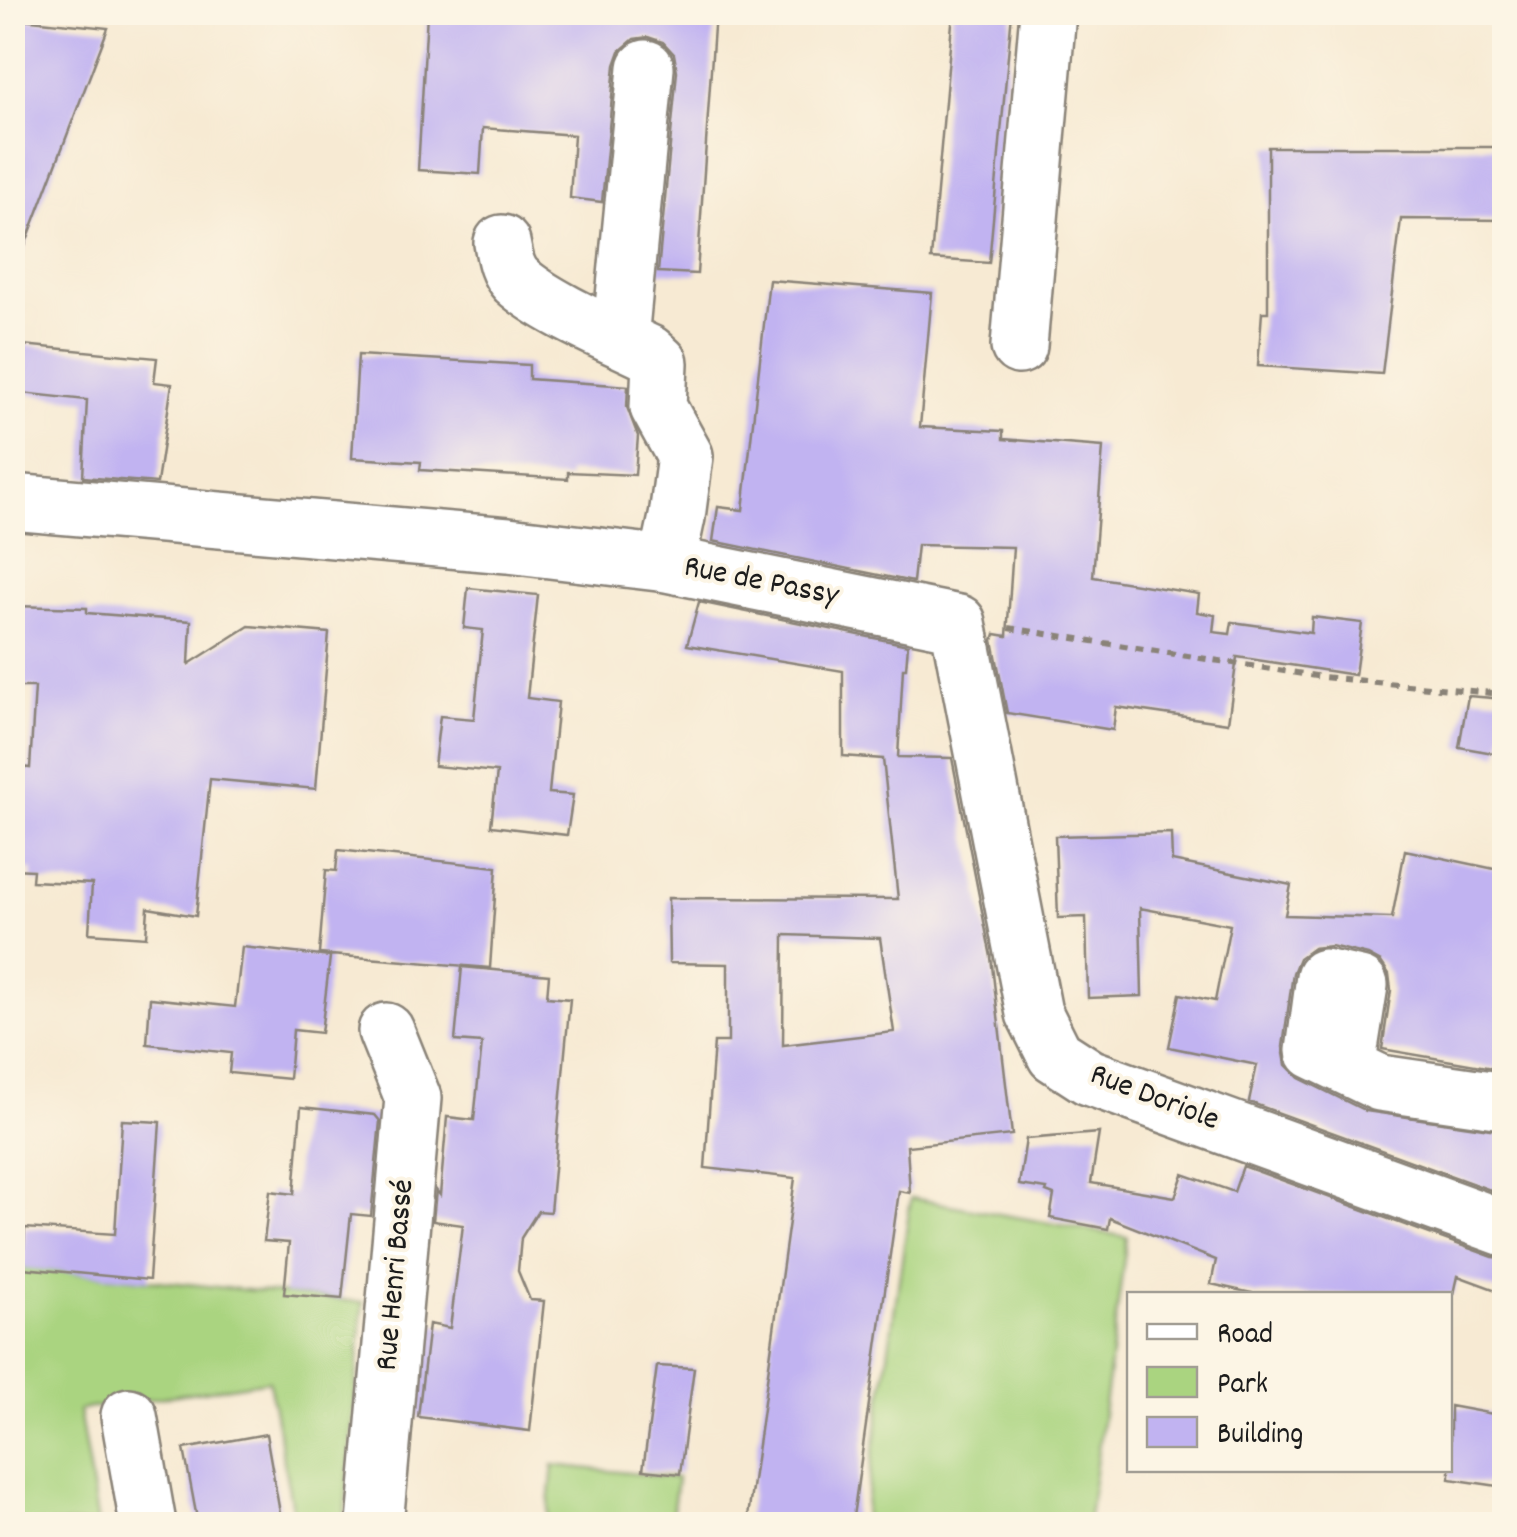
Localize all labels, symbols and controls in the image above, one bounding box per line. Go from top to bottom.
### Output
street label: Rue de Passy [680,545,843,621]
street label: Rue Doriole [1083,1053,1225,1145]
street label: Rue Henri Bassé [366,1177,428,1373]
legend [1127,1292,1452,1472]
text: Road [1217,1315,1273,1358]
text: Park [1217,1365,1268,1408]
text: Building [1217,1415,1303,1458]

